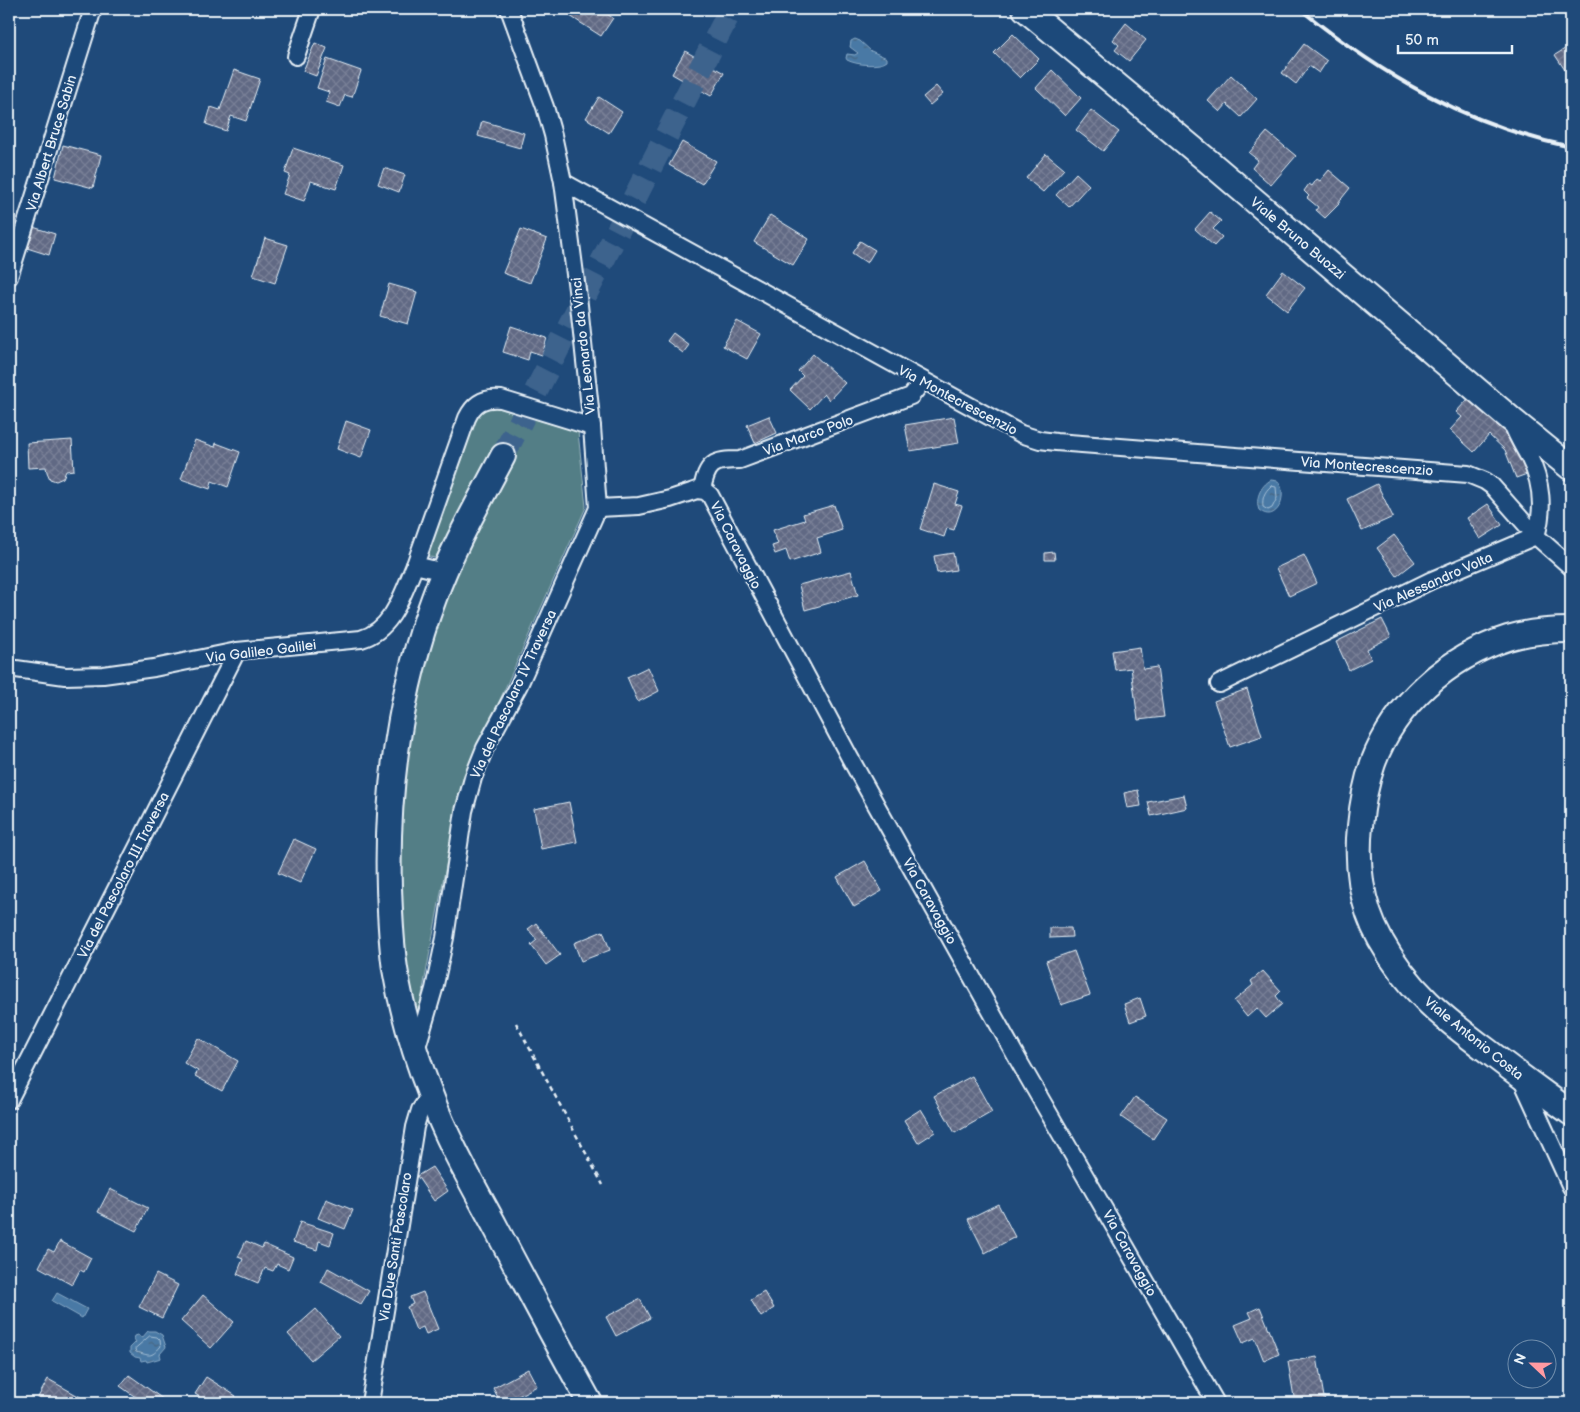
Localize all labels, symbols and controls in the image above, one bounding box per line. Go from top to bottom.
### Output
scale bar [1398,22,1511,54]
text: 50 m [1405,31,1439,50]
street label: Via Albert Bruce Sabin [23,73,80,213]
street label: Viale Bruno Buozzi [1247,194,1349,283]
street label: Via Leonardo da Vinci [568,277,599,415]
street label: Via Montecrescenzio [895,362,1020,439]
street label: Via Marco Polo [761,411,856,460]
street label: Via Montecrescenzio [1300,453,1434,480]
street label: Via Caravaggio [706,499,765,592]
street label: Via Alessandro Volta [1371,549,1495,616]
street label: Via del Pascolaro IV Traversa [467,607,560,781]
street label: Via Galileo Galilei [205,636,317,667]
street label: Via del Pascolaro III Traversa [74,789,173,961]
street label: Via Caravaggio [899,855,960,947]
street label: Viale Antonio Costa [1421,993,1527,1084]
street label: Via Due Santi Pascolaro [375,1171,416,1323]
street label: Via Caravaggio [1099,1207,1160,1299]
north arrow [1508,1340,1558,1390]
text: N [1511,1351,1530,1367]

